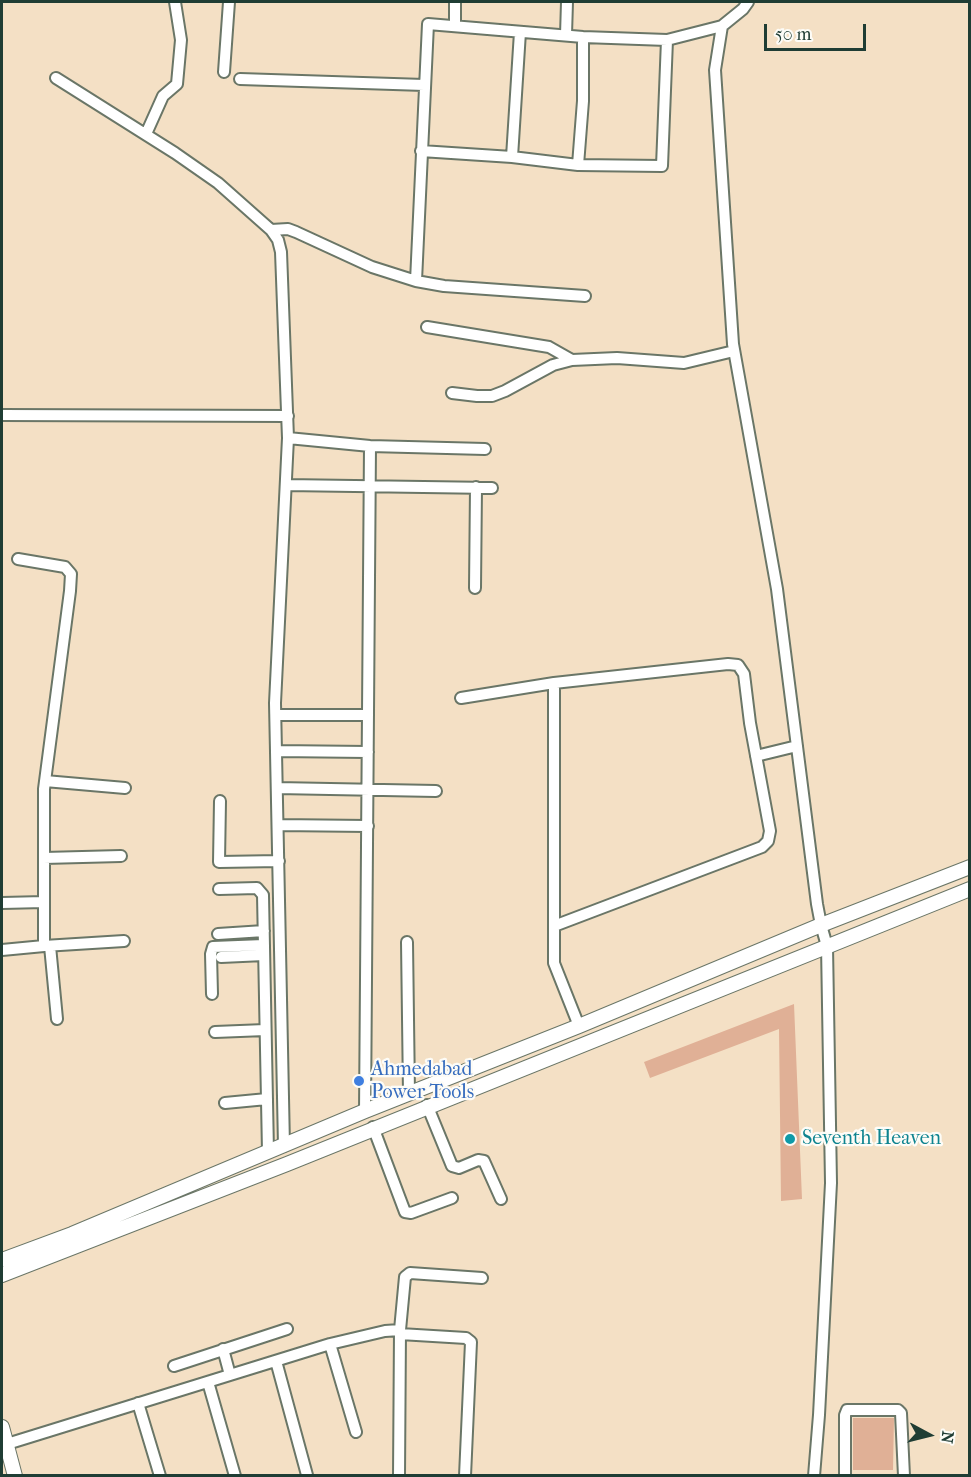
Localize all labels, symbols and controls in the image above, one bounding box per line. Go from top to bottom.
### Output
scale bar [767,12,869,50]
text: 50 m [775,24,811,45]
place label: Ahmedabad Power Tools [371,1058,474,1105]
marker: Ahmedabad Power Tools [352,1074,366,1088]
place label: Seventh Heaven [802,1127,941,1151]
marker: Seventh Heaven [783,1132,797,1146]
north arrow [899,1405,959,1465]
text: N [937,1430,958,1444]

